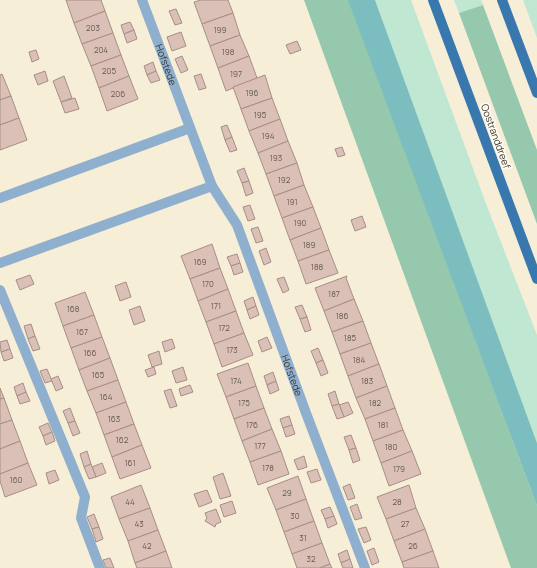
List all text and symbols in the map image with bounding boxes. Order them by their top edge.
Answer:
house number: 203 [86,22,100,33]
house number: 199 [213,24,227,35]
street label: Hofstede [152,42,180,87]
house number: 204 [94,44,108,55]
house number: 198 [222,46,235,57]
house number: 205 [102,65,116,76]
house number: 197 [230,68,242,79]
house number: 196 [245,87,259,98]
house number: 206 [111,88,125,99]
street label: Oostranddreef [478,102,514,171]
house number: 195 [254,109,267,120]
house number: 194 [262,130,275,141]
house number: 193 [270,152,282,163]
house number: 192 [278,174,291,185]
house number: 191 [286,196,298,207]
house number: 190 [294,217,307,228]
house number: 189 [303,239,315,250]
house number: 169 [194,256,207,267]
house number: 188 [311,261,324,272]
house number: 170 [202,278,214,289]
house number: 187 [328,288,340,299]
house number: 171 [211,300,221,311]
house number: 168 [67,303,80,314]
house number: 186 [336,310,348,321]
house number: 172 [218,322,230,333]
house number: 167 [76,326,88,337]
house number: 185 [344,332,357,343]
house number: 173 [226,344,238,355]
house number: 166 [83,347,97,358]
street label: Hofstede [278,353,306,398]
house number: 184 [353,354,366,365]
house number: 165 [92,369,105,380]
house number: 174 [230,375,242,386]
house number: 183 [361,375,373,386]
house number: 164 [100,391,113,402]
house number: 175 [238,397,250,408]
house number: 182 [369,397,382,408]
house number: 163 [108,413,120,424]
house number: 176 [246,419,258,430]
house number: 181 [378,419,388,430]
house number: 162 [116,434,129,445]
house number: 177 [254,440,266,451]
house number: 180 [385,441,397,452]
house number: 161 [124,457,136,468]
house number: 178 [262,462,274,473]
house number: 179 [393,463,405,474]
house number: 160 [10,474,23,485]
house number: 29 [282,487,292,498]
house number: 44 [125,496,135,507]
house number: 28 [392,496,402,507]
house number: 30 [290,510,300,521]
house number: 43 [134,518,144,529]
house number: 27 [401,518,409,529]
house number: 31 [299,532,307,543]
house number: 42 [142,540,152,551]
house number: 26 [408,540,418,551]
house number: 32 [307,553,316,564]

